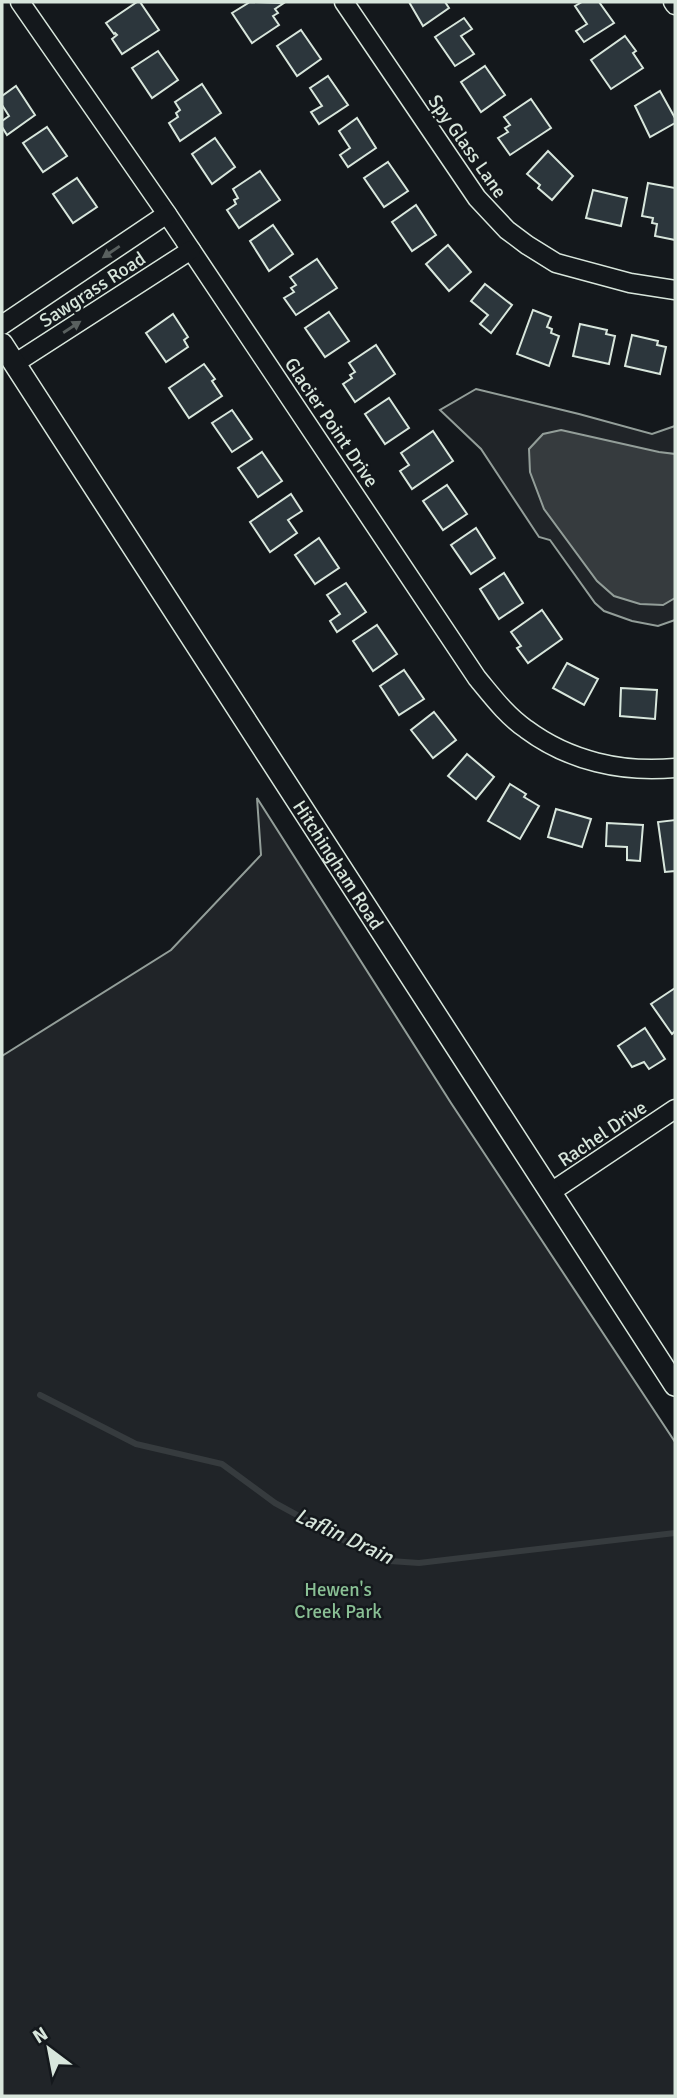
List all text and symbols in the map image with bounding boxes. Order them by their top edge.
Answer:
street label: Spy Glass Lane [423,90,512,203]
one-way arrow [101,245,120,258]
street label: Sawgrass Road [35,247,150,333]
one-way arrow [62,321,81,334]
street label: Glacier Point Drive [279,353,383,492]
street label: Hitchingham Road [287,796,388,934]
street label: Rachel Drive [554,1095,652,1172]
water label: Laflin Drain [291,1502,398,1570]
park label: Hewen's Creek Park [294,1578,382,1624]
north arrow [14,2014,84,2084]
text: N [29,2022,52,2049]

